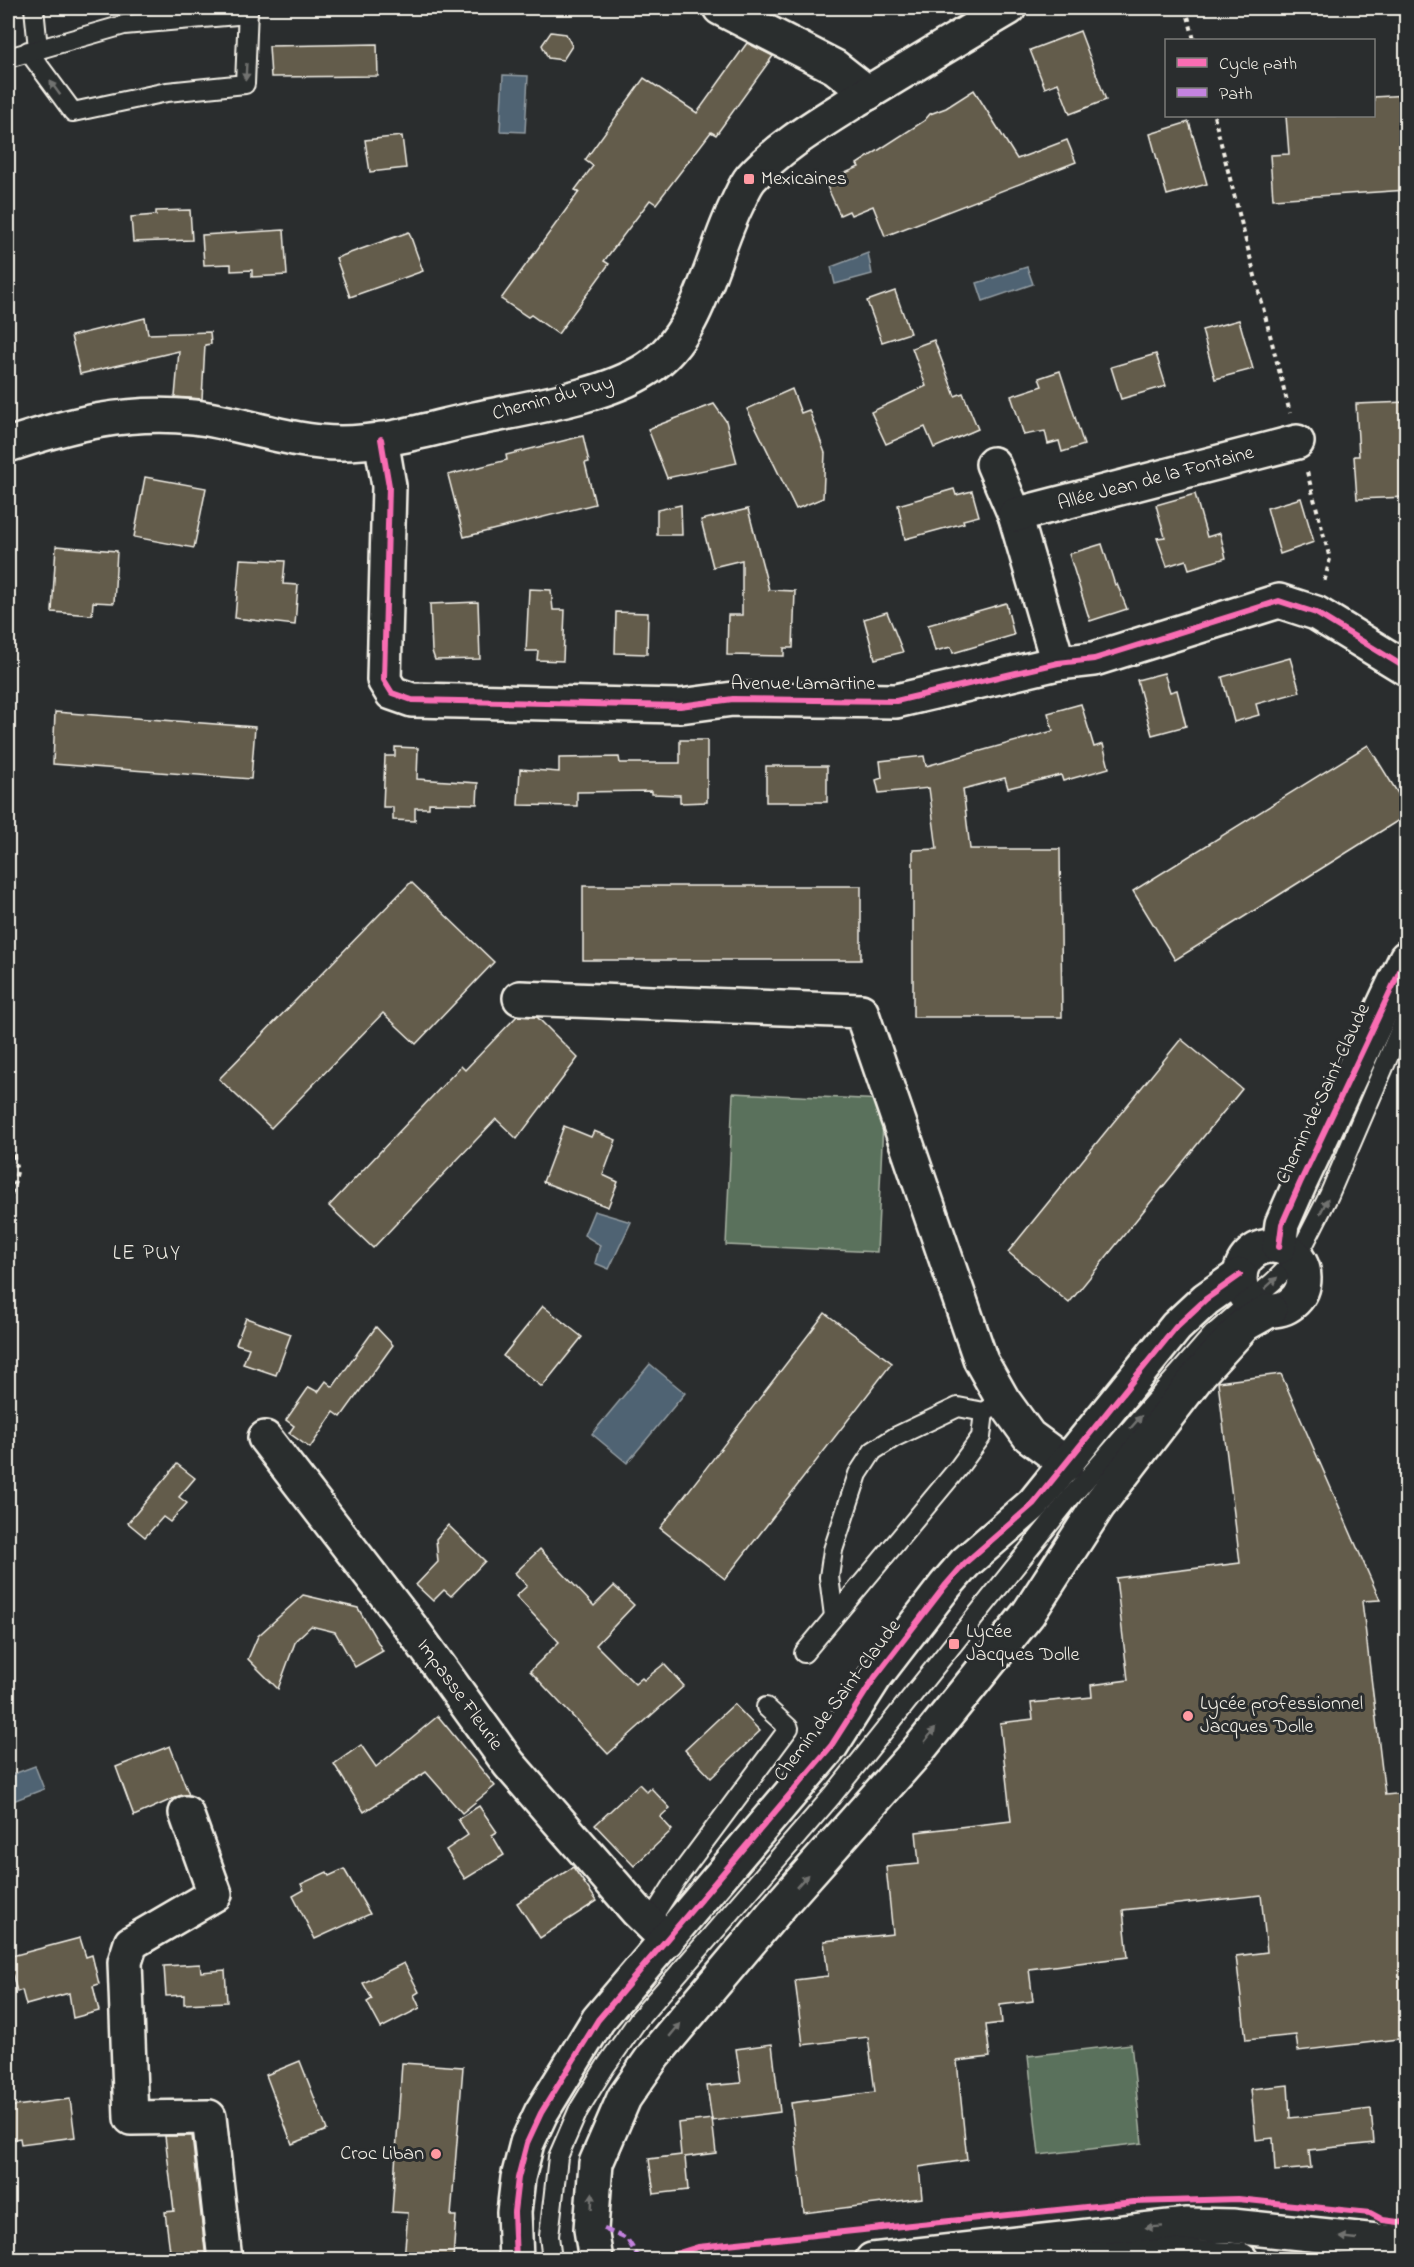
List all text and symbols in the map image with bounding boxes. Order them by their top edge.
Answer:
legend [1165,39,1375,117]
text: Cycle path [1219,52,1297,78]
one-way arrow [241,63,250,82]
one-way arrow [49,81,61,97]
text: Path [1219,82,1253,108]
place label: Mexicaines [761,165,847,194]
marker: Mexicaines [742,172,756,186]
street label: Chemin du Puy [489,369,617,429]
street label: Allée Jean de la Fontaine [1055,439,1257,519]
street label: Avenue Lamartine [731,670,875,699]
street label: Chemin de Saint-Claude [1269,999,1379,1189]
one-way arrow [1318,1197,1328,1215]
district label: LE PUY [113,1239,181,1269]
one-way arrow [1264,1276,1279,1290]
one-way arrow [1129,1415,1142,1430]
street label: Chemin de Saint-Claude [767,1614,909,1788]
place label: Lycée Jacques Dolle [966,1618,1079,1670]
street label: Impasse Fleurie [409,1633,509,1757]
marker: Lycée Jacques Dolle [947,1637,961,1651]
place label: Lycée professionnel Jacques Dolle [1200,1690,1363,1742]
marker: Lycée professionnel Jacques Dolle [1181,1709,1195,1723]
one-way arrow [924,1727,937,1743]
one-way arrow [795,1874,808,1889]
one-way arrow [668,2023,681,2038]
place label: Croc Liban [340,2140,424,2169]
marker: Croc Liban [429,2147,443,2161]
one-way arrow [587,2192,596,2211]
one-way arrow [1144,2223,1163,2232]
one-way arrow [1339,2233,1358,2243]

